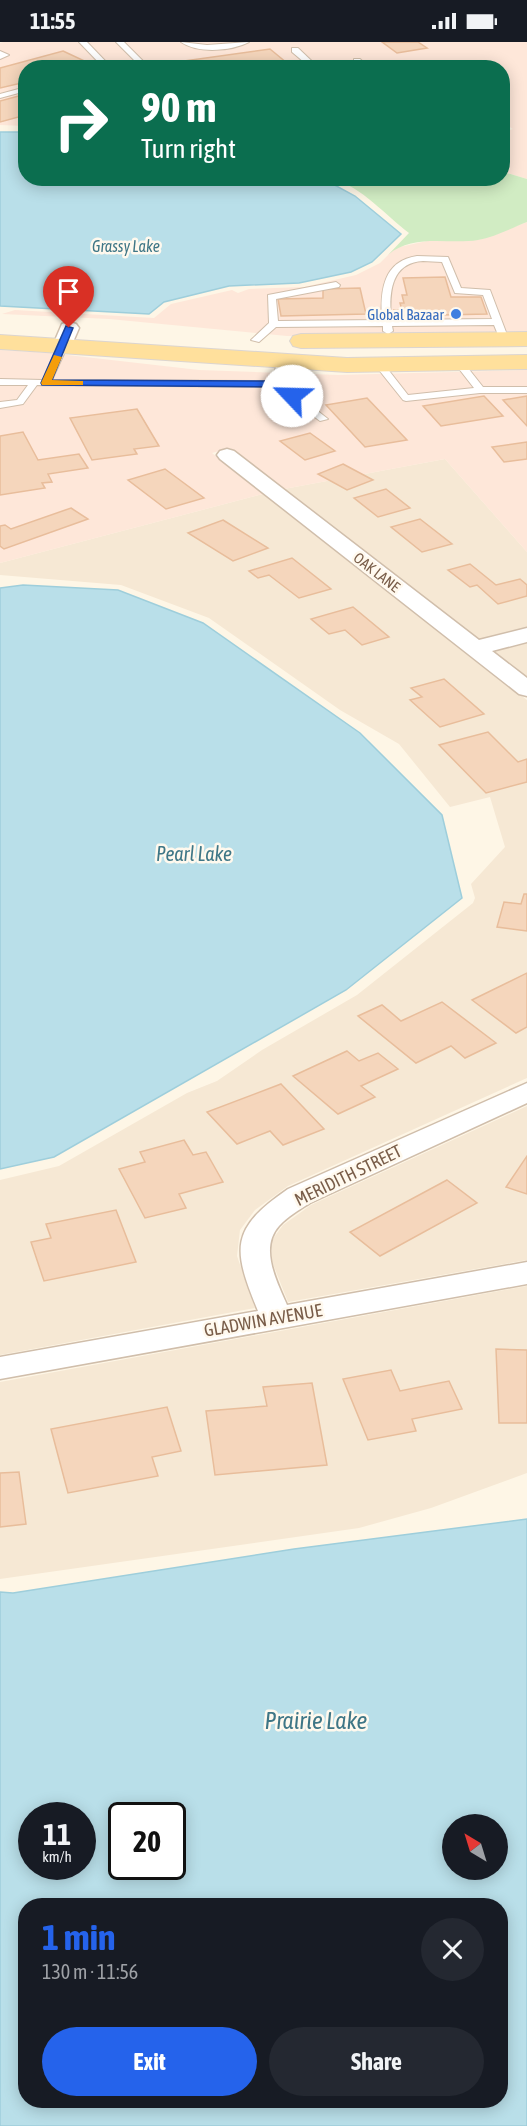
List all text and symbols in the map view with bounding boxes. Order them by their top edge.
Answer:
text: 11:55 [30,8,75,34]
text: 90 m [141,83,216,131]
icon: right [42,84,120,162]
text: Turn right [141,133,236,164]
water label: Grassy Lake [92,237,160,256]
pin [43,266,94,328]
icon: arrive [52,275,85,308]
place label: Global Bazaar [367,306,445,323]
marker: Global Bazaar [449,307,463,321]
position arrow [260,364,324,428]
street label: OAK LANE [351,549,404,596]
water label: Pearl Lake [156,842,232,865]
street label: MERIDITH STREET [291,1140,405,1210]
street label: GLADWIN AVENUE [202,1299,324,1341]
water label: Prairie Lake [264,1707,368,1734]
speed limit sign: 20 [108,1802,186,1880]
north arrow [442,1814,508,1880]
map controls [442,1814,508,1880]
text: 11 [43,1817,71,1851]
text: km/h [42,1848,72,1865]
text: 1 min [42,1916,116,1958]
button: close [421,1918,484,1981]
text: 130 m · 11:56 [42,1960,138,1983]
button: Exit [42,2027,257,2096]
button: Share [269,2027,484,2096]

